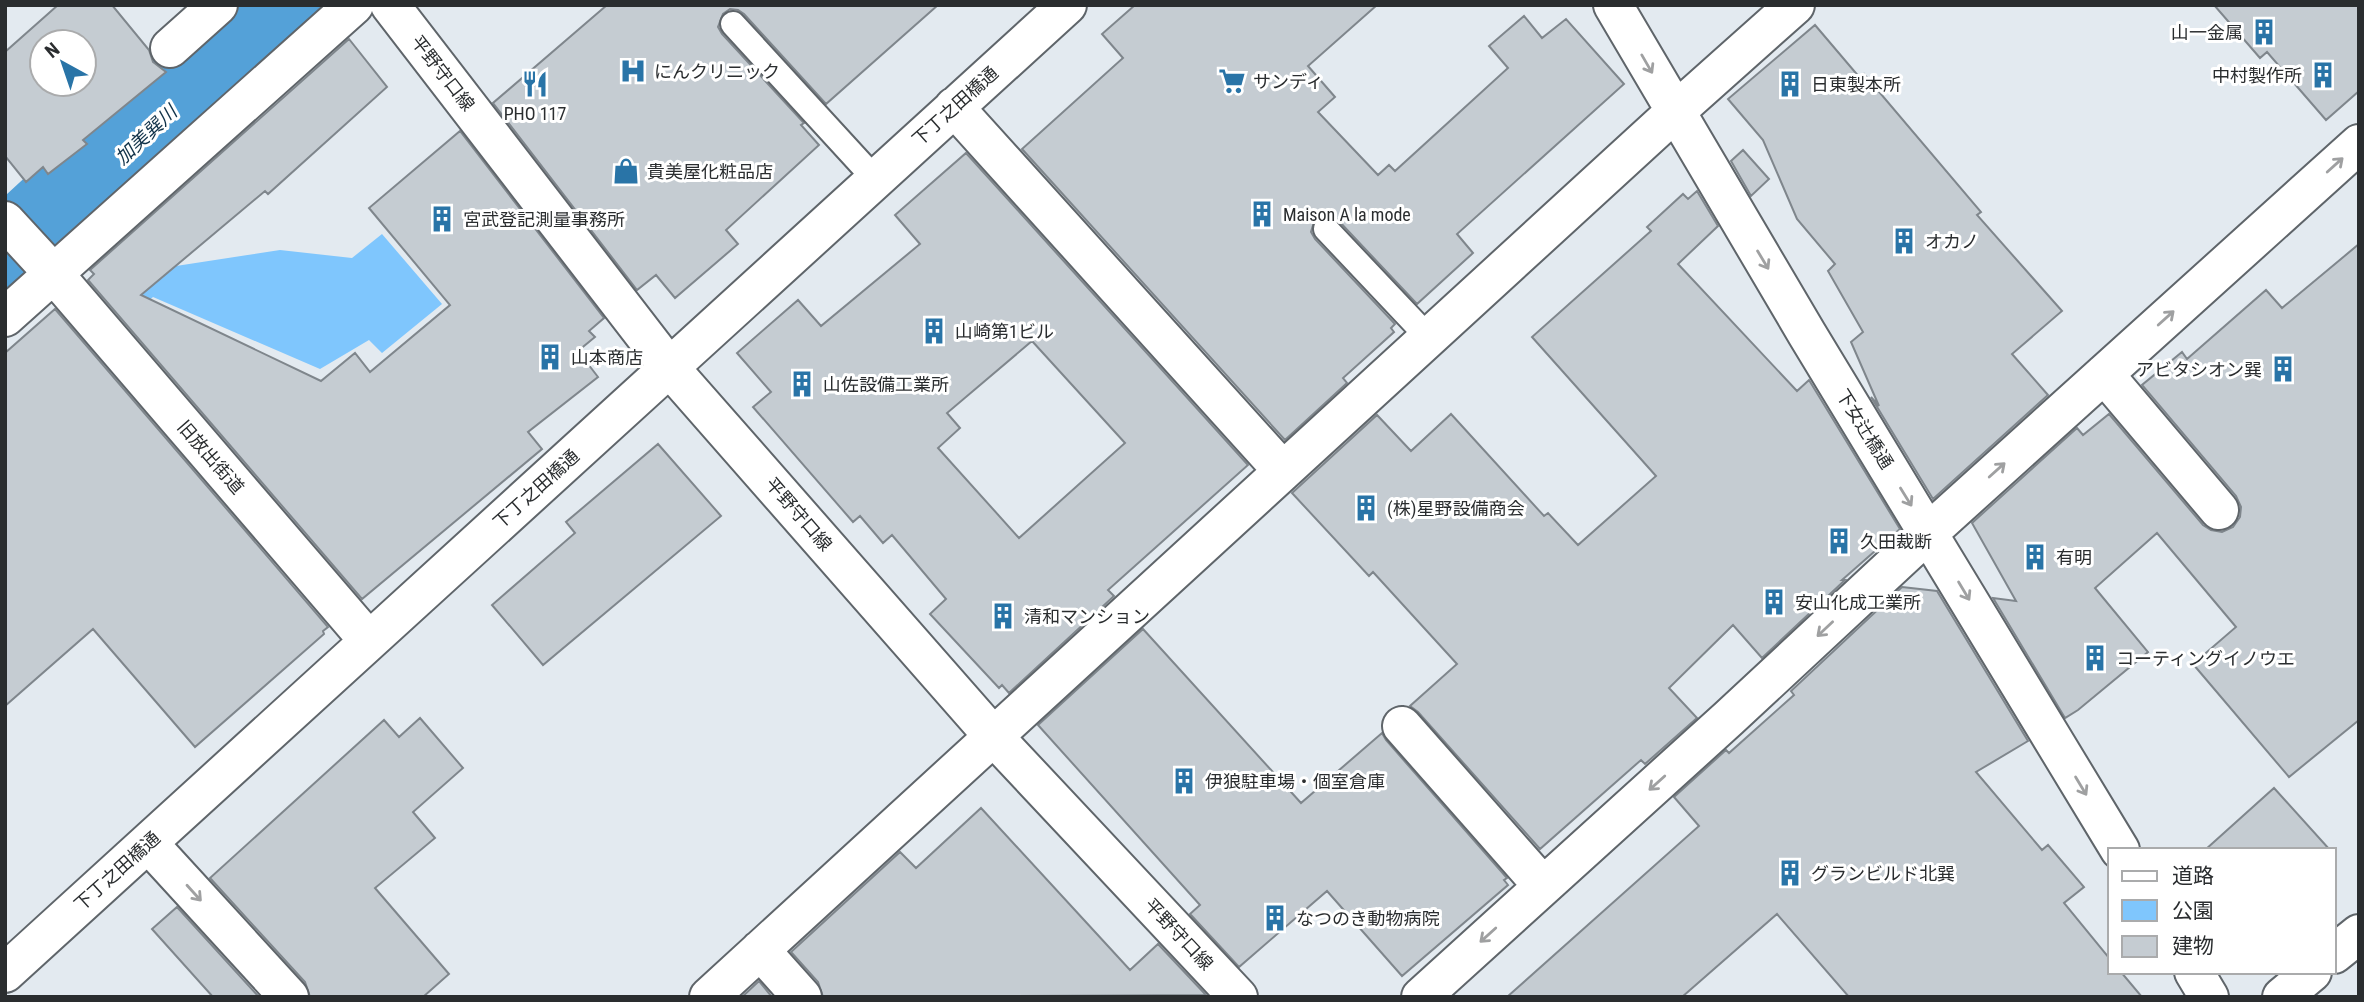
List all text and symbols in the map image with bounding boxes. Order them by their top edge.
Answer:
building icon: 山一金属 [2249,17,2279,47]
place label: 山一金属 [2171,22,2243,43]
north arrow [28,28,98,98]
street label: 平野守口線 [407,31,479,115]
text: N [41,38,64,63]
one-way arrow [1640,54,1654,74]
hospital icon: にんクリニック [618,56,648,86]
building icon: 中村製作所 [2308,60,2338,90]
place label: にんクリニック [654,61,780,82]
street label: 下丁之田橋通 [908,62,1002,150]
place label: 中村製作所 [2212,65,2302,86]
supermarket icon: サンディ [1217,66,1247,96]
restaurant icon: PHO 117 [520,69,550,99]
building icon: 日東製本所 [1775,69,1805,99]
place label: サンディ [1253,71,1324,92]
place label: 日東製本所 [1811,74,1901,95]
water label: 加美巽川 [110,99,183,169]
place label: PHO 117 [504,103,566,124]
shop icon: 貴美屋化粧品店 [611,156,641,186]
one-way arrow [2326,157,2343,174]
place label: 貴美屋化粧品店 [647,161,773,182]
building icon: Maison A la mode [1247,199,1277,229]
building icon: 宮武登記測量事務所 [427,204,457,234]
place label: Maison A la mode [1283,204,1411,225]
place label: 宮武登記測量事務所 [463,209,625,230]
building icon: オカノ [1889,226,1919,256]
place label: オカノ [1925,231,1979,252]
one-way arrow [1756,250,1770,270]
one-way arrow [2157,310,2175,326]
building icon: 山崎第1ビル [919,316,949,346]
place label: 山崎第1ビル [955,321,1054,342]
building icon: 山本商店 [535,342,565,372]
place label: 山本商店 [571,347,643,368]
building icon: アビタシオン巽 [2268,354,2298,384]
place label: アビタシオン巽 [2136,359,2262,380]
building icon: 山佐設備工業所 [787,369,817,399]
place label: 山佐設備工業所 [823,374,949,395]
street label: 下女辻橋通 [1832,385,1898,473]
street label: 旧放出街道 [174,416,248,498]
street label: 下丁之田橋通 [489,445,583,533]
one-way arrow [1988,462,2005,479]
street label: 平野守口線 [762,473,836,555]
one-way arrow [1900,486,1914,506]
building icon: (株)星野設備商会 [1351,493,1381,523]
place label: (株)星野設備商会 [1387,498,1524,520]
building icon: 久田裁断 [1824,526,1854,556]
place label: 久田裁断 [1860,531,1932,552]
building icon: 有明 [2020,542,2050,572]
place label: 有明 [2056,547,2092,568]
one-way arrow [1957,580,1971,600]
building icon: 安山化成工業所 [1759,587,1789,617]
place label: 安山化成工業所 [1795,592,1921,613]
building icon: 清和マンション [988,601,1018,631]
place label: 清和マンション [1024,606,1150,627]
one-way arrow [1816,621,1834,637]
building icon: コーティングイノウエ [2080,643,2110,673]
place label: コーティングイノウエ [2116,648,2295,669]
building icon: 伊狼駐車場・個室倉庫 [1169,766,1199,796]
place label: 伊狼駐車場・個室倉庫 [1205,771,1385,792]
one-way arrow [1648,775,1666,791]
one-way arrow [2075,775,2089,795]
street label: 下丁之田橋通 [70,827,164,915]
legend [2108,848,2336,974]
building icon: グランビルド北巽 [1775,858,1805,888]
place label: グランビルド北巽 [1811,863,1955,884]
text: 道路 [2172,864,2214,888]
one-way arrow [186,884,202,902]
street label: 平野守口線 [1141,894,1217,974]
text: 公園 [2172,899,2214,923]
building icon: なつのき動物病院 [1260,903,1290,933]
place label: なつのき動物病院 [1296,908,1439,929]
one-way arrow [1480,927,1497,944]
text: 建物 [2172,934,2214,958]

